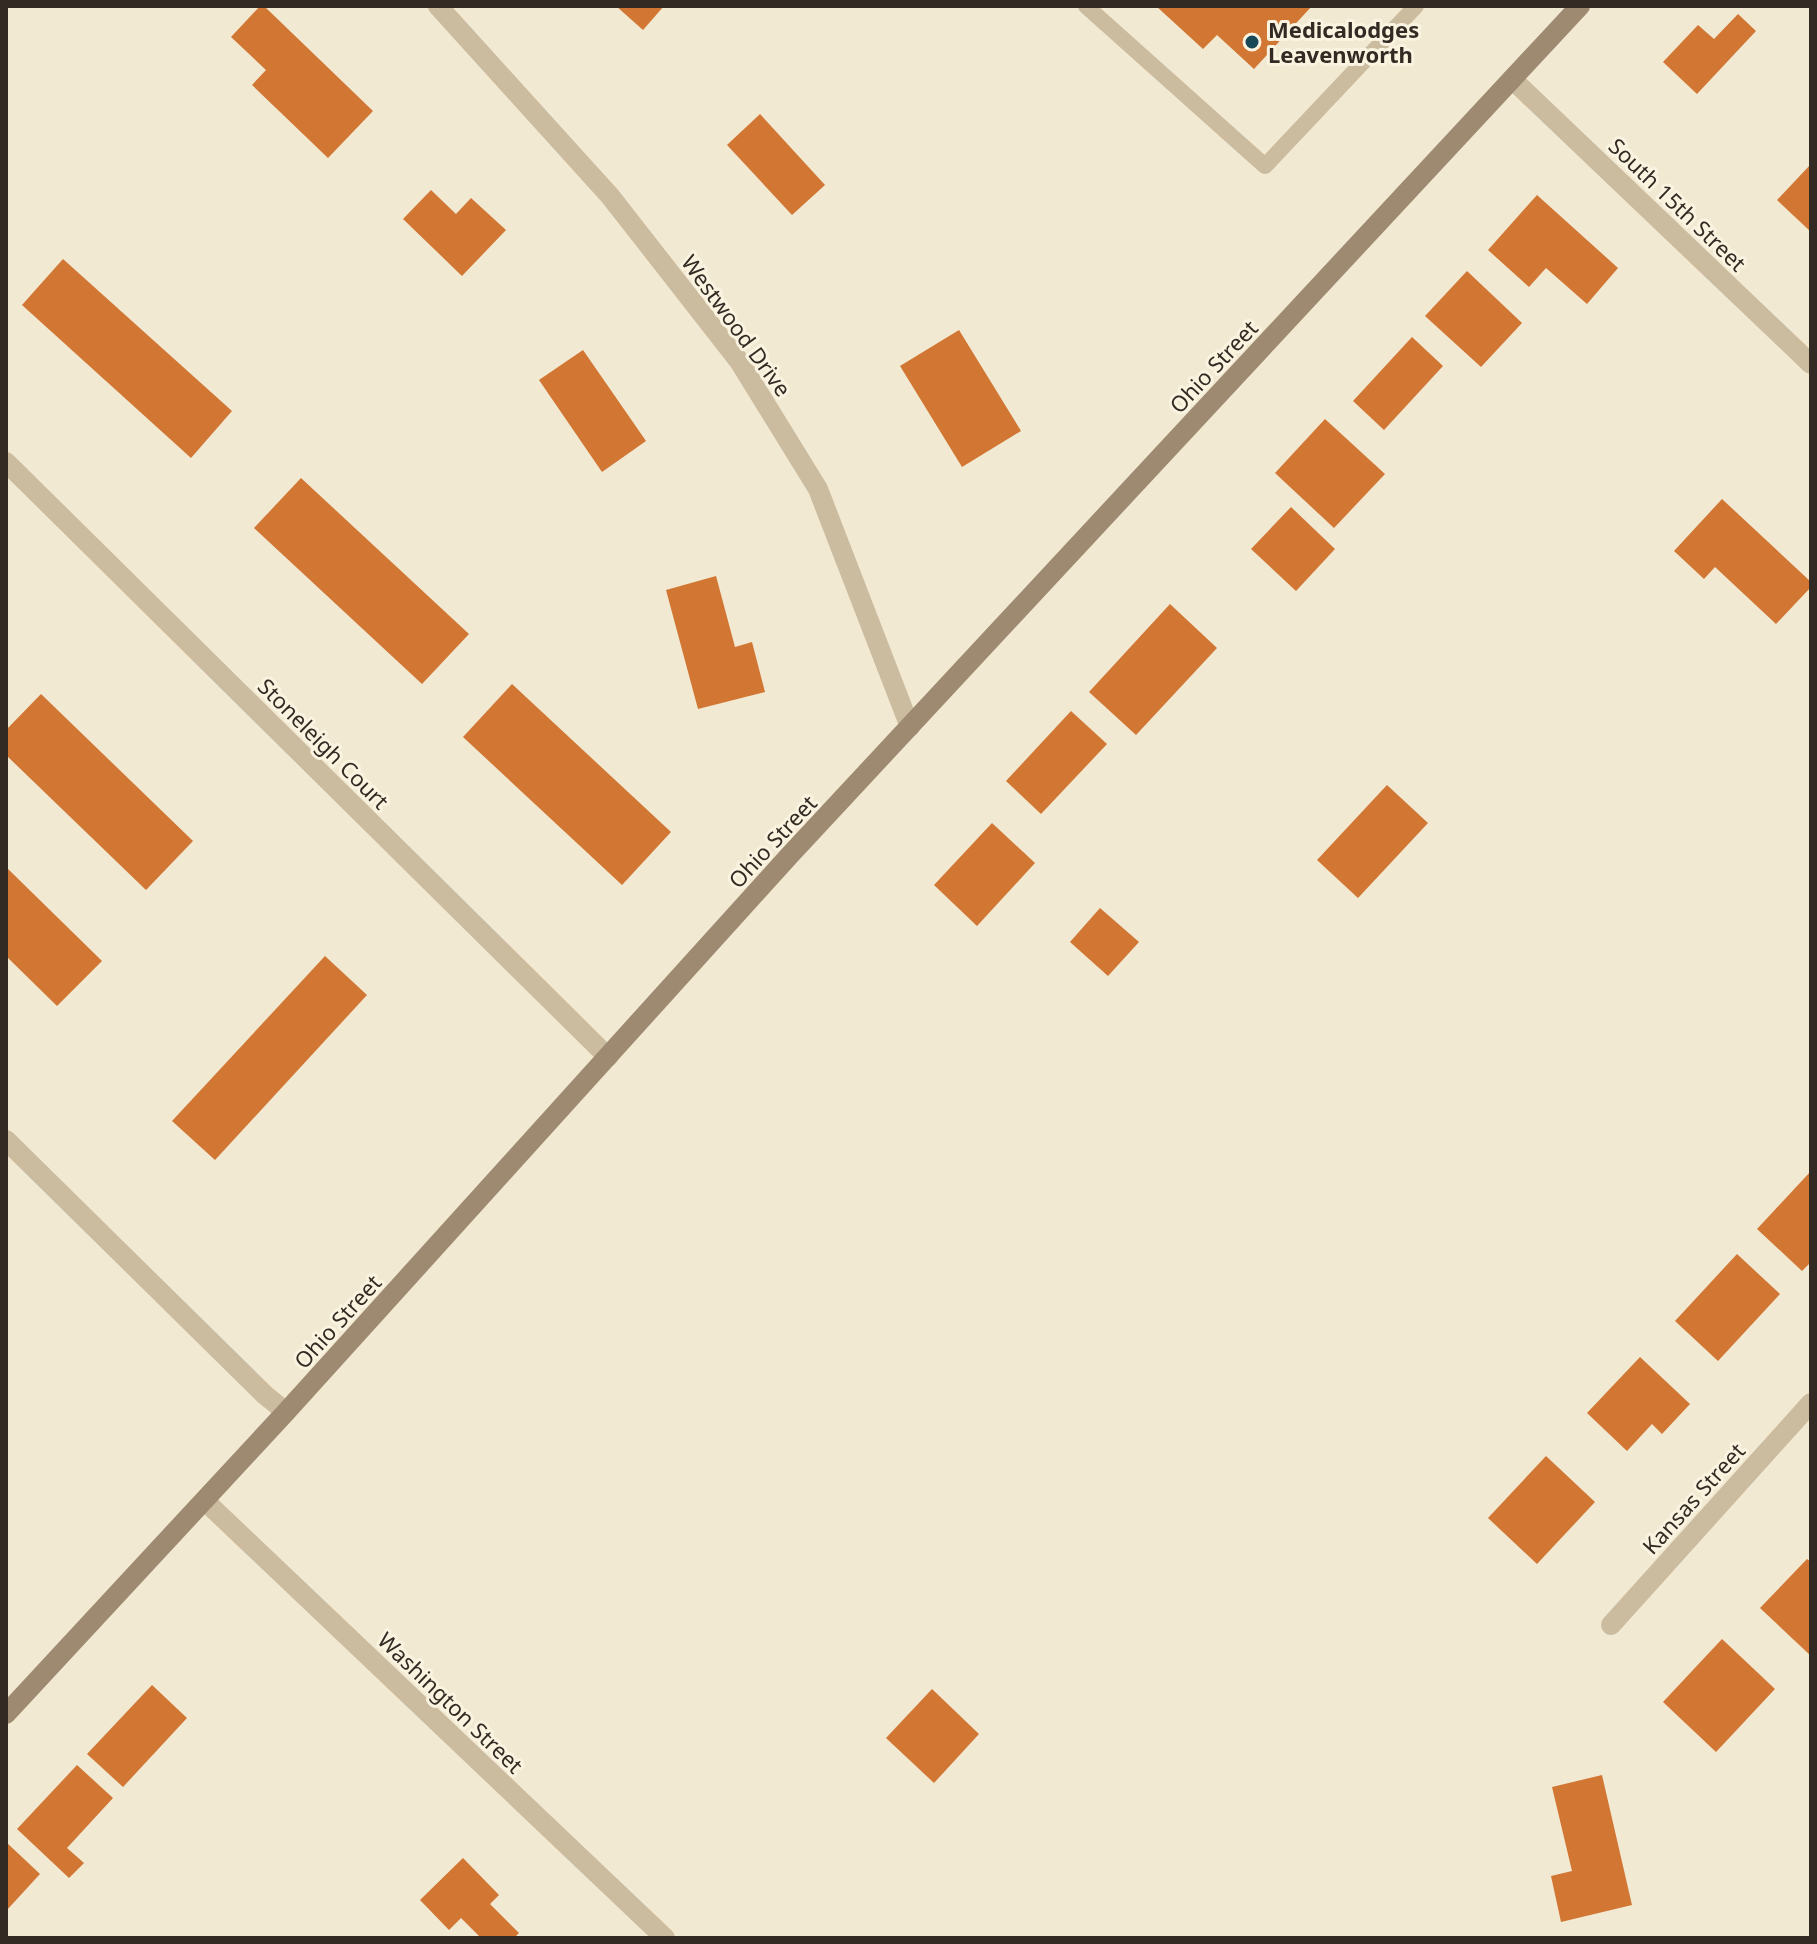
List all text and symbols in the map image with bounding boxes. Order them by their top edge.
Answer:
place label: Medicalodges Leavenworth [1268,14,1419,69]
marker: Medicalodges Leavenworth [1243,33,1261,51]
street label: South 15th Street [1603,131,1753,277]
street label: Westwood Drive [675,248,799,402]
street label: Ohio Street [1162,313,1264,419]
street label: Stoneleigh Court [252,671,396,815]
street label: Ohio Street [721,788,823,894]
street label: Ohio Street [287,1267,387,1374]
street label: Kansas Street [1635,1436,1751,1560]
street label: Washington Street [372,1625,530,1779]

